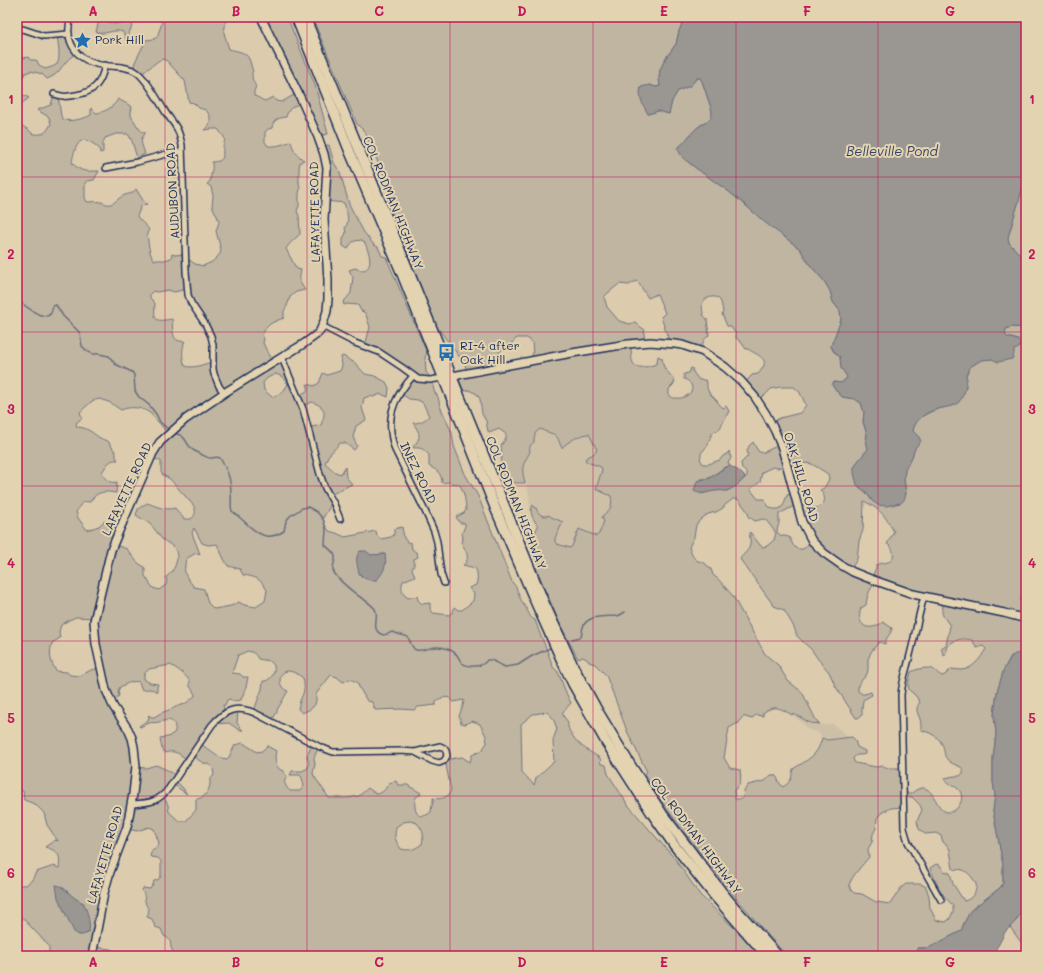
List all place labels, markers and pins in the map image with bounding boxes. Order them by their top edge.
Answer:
place icon: Pork Hill [72,30,92,50]
place label: Pork Hill [95,31,144,47]
place label: RI-4 after Oak Hill [460,337,520,367]
bus stop icon: RI-4 after Oak Hill [437,343,457,363]

